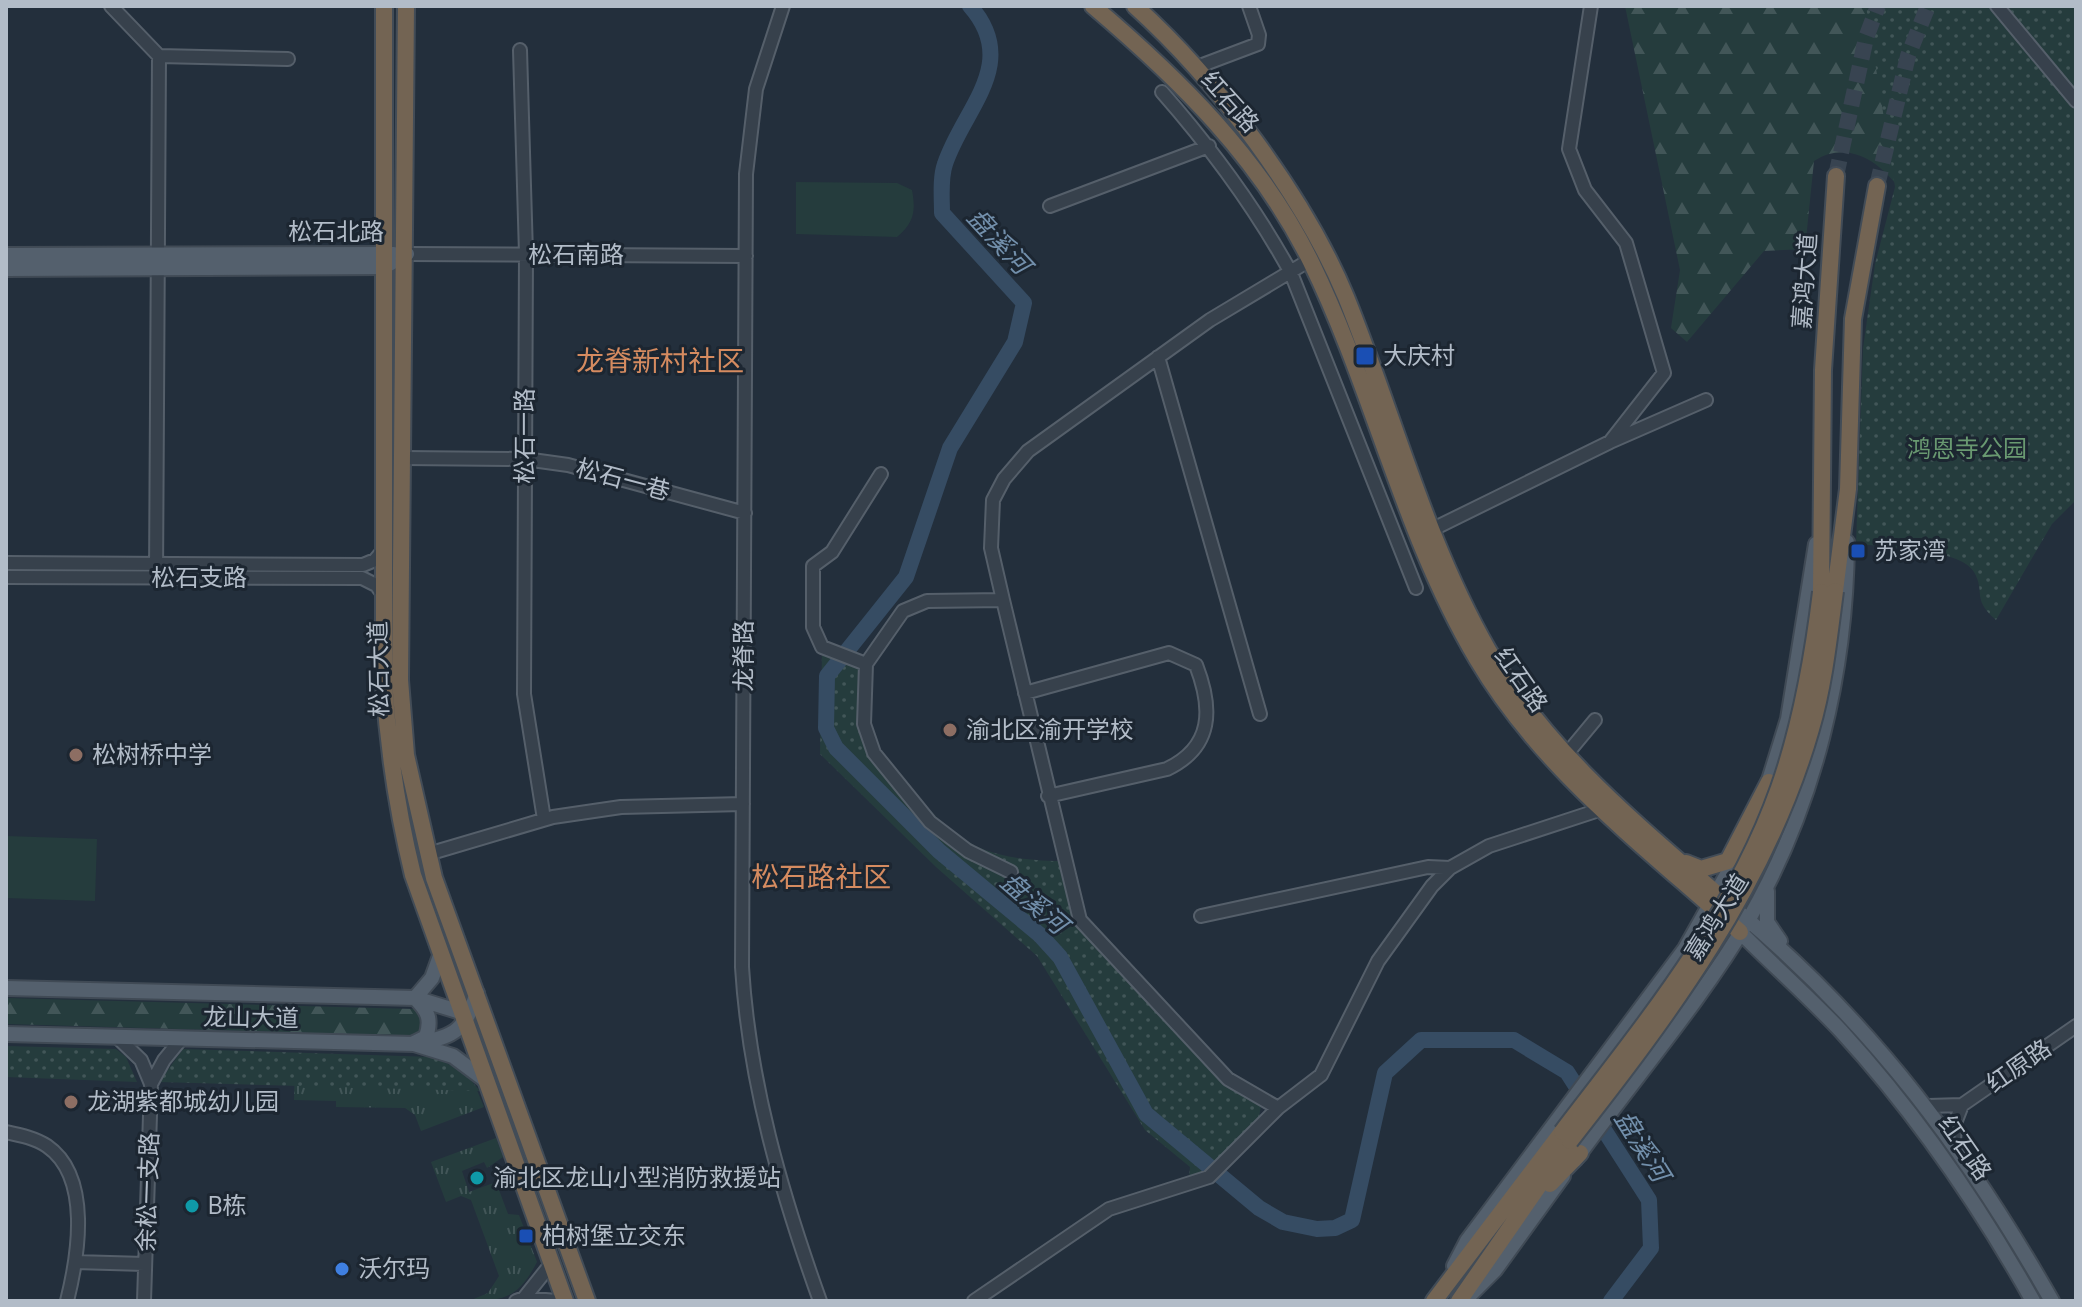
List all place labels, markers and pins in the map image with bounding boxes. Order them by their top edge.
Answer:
place label: 大庆村 [1383,340,1455,371]
marker: 大庆村 [1354,345,1376,367]
place label: 苏家湾 [1874,535,1946,566]
marker: 苏家湾 [1849,542,1867,560]
place label: 渝北区渝开学校 [966,714,1134,745]
marker: 渝北区渝开学校 [941,721,959,739]
place label: 松树桥中学 [92,739,212,770]
marker: 松树桥中学 [67,746,85,764]
place label: 龙湖紫都城幼儿园 [87,1086,279,1117]
marker: 龙湖紫都城幼儿园 [62,1093,80,1111]
place label: 渝北区龙山小型消防救援站 [493,1162,781,1193]
marker: 渝北区龙山小型消防救援站 [468,1169,486,1187]
place label: B栋 [208,1190,246,1221]
marker: B栋 [183,1197,201,1215]
place label: 柏树堡立交东 [542,1220,686,1251]
marker: 柏树堡立交东 [517,1227,535,1245]
place label: 沃尔玛 [358,1253,430,1284]
marker: 沃尔玛 [333,1260,351,1278]

